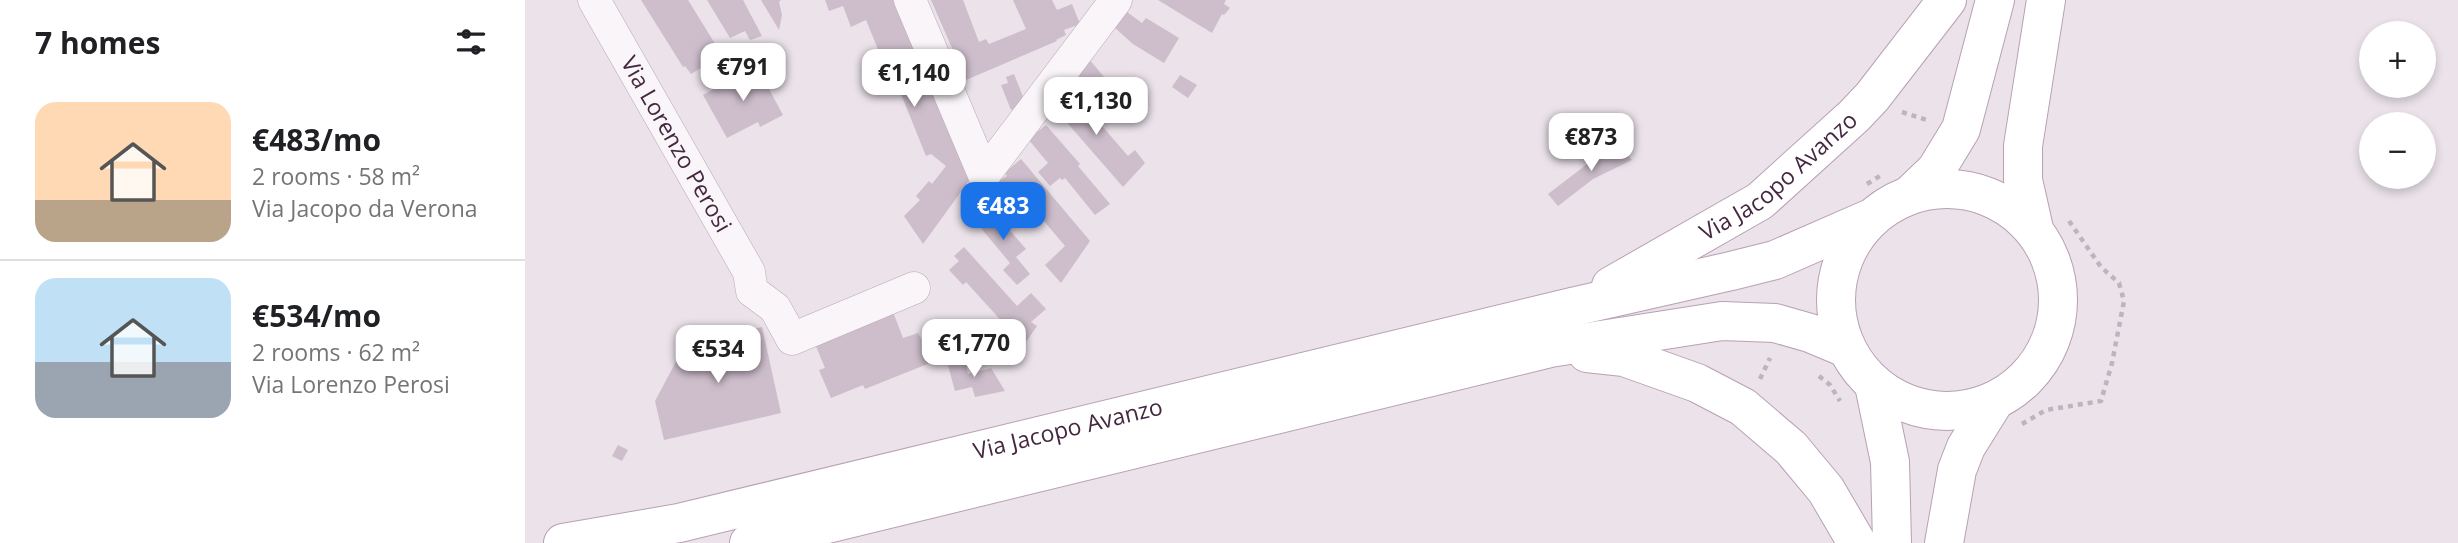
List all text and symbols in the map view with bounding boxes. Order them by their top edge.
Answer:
map controls [2359,21,2436,189]
button: + [2359,21,2436,98]
text: 7 homes [35,22,160,63]
icon: filters [452,23,490,61]
pin: €791 [702,43,784,103]
street label: Via Lorenzo Perosi [614,50,740,238]
text: €791 [717,50,769,82]
pin: €1,140 [857,50,971,109]
text: €1,140 [878,56,950,88]
pin: €1,130 [1039,78,1153,137]
text: €1,130 [1060,84,1132,116]
street label: Via Jacopo Avanzo [1693,104,1864,247]
button: − [2359,112,2436,189]
pin: €873 [1550,114,1632,173]
text: €483/mo [252,119,381,160]
text: €873 [1565,120,1617,152]
icon: home [91,130,175,214]
text: 2 rooms · 58 m² [252,160,420,192]
pin: €483 [962,182,1044,242]
text: €483 [977,189,1029,221]
text: Via Jacopo da Verona [252,192,478,224]
text: €534/mo [252,295,381,336]
icon: home [91,306,175,390]
pin: €1,770 [917,320,1031,379]
pin: €534 [677,326,759,385]
text: €1,770 [938,326,1010,358]
text: €534 [692,332,744,364]
text: 2 rooms · 62 m² [252,336,420,368]
text: Via Lorenzo Perosi [252,368,450,400]
street label: Via Jacopo Avanzo [970,390,1166,466]

